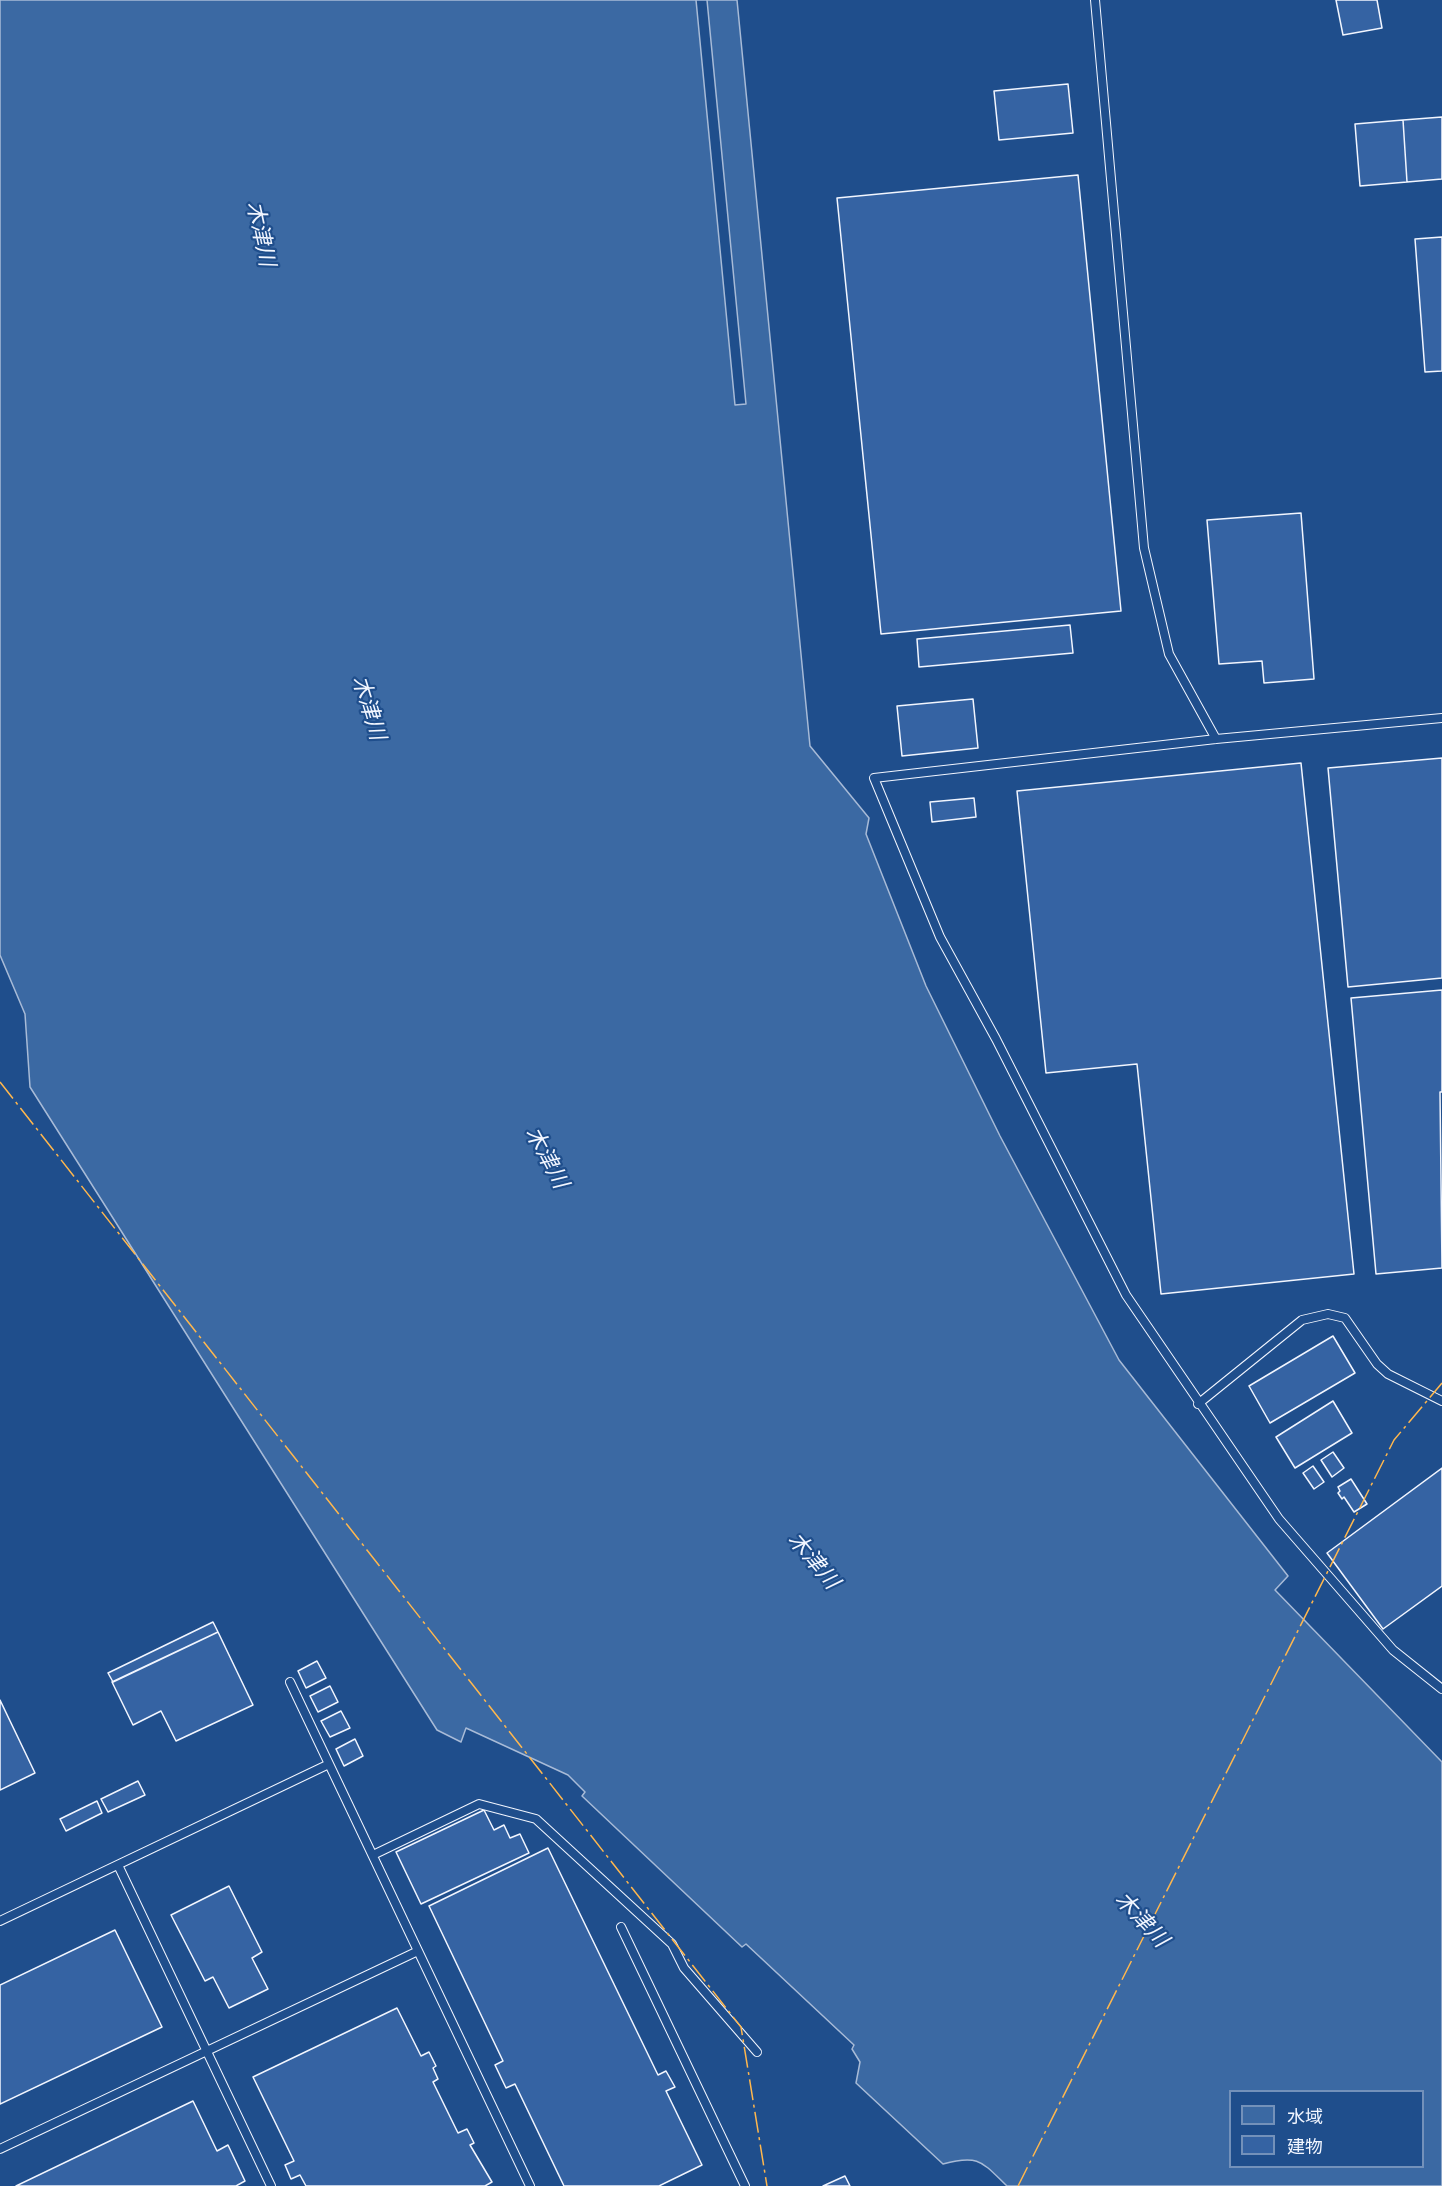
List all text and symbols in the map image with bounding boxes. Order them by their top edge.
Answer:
water label: 木津川 [240,199,280,269]
water label: 木津川 [346,673,390,743]
water label: 木津川 [519,1123,573,1193]
water label: 木津川 [782,1527,844,1595]
water label: 木津川 [1109,1887,1173,1953]
legend [1229,2090,1424,2168]
text: 水域 [1287,2104,1323,2128]
text: 建物 [1287,2134,1323,2158]

